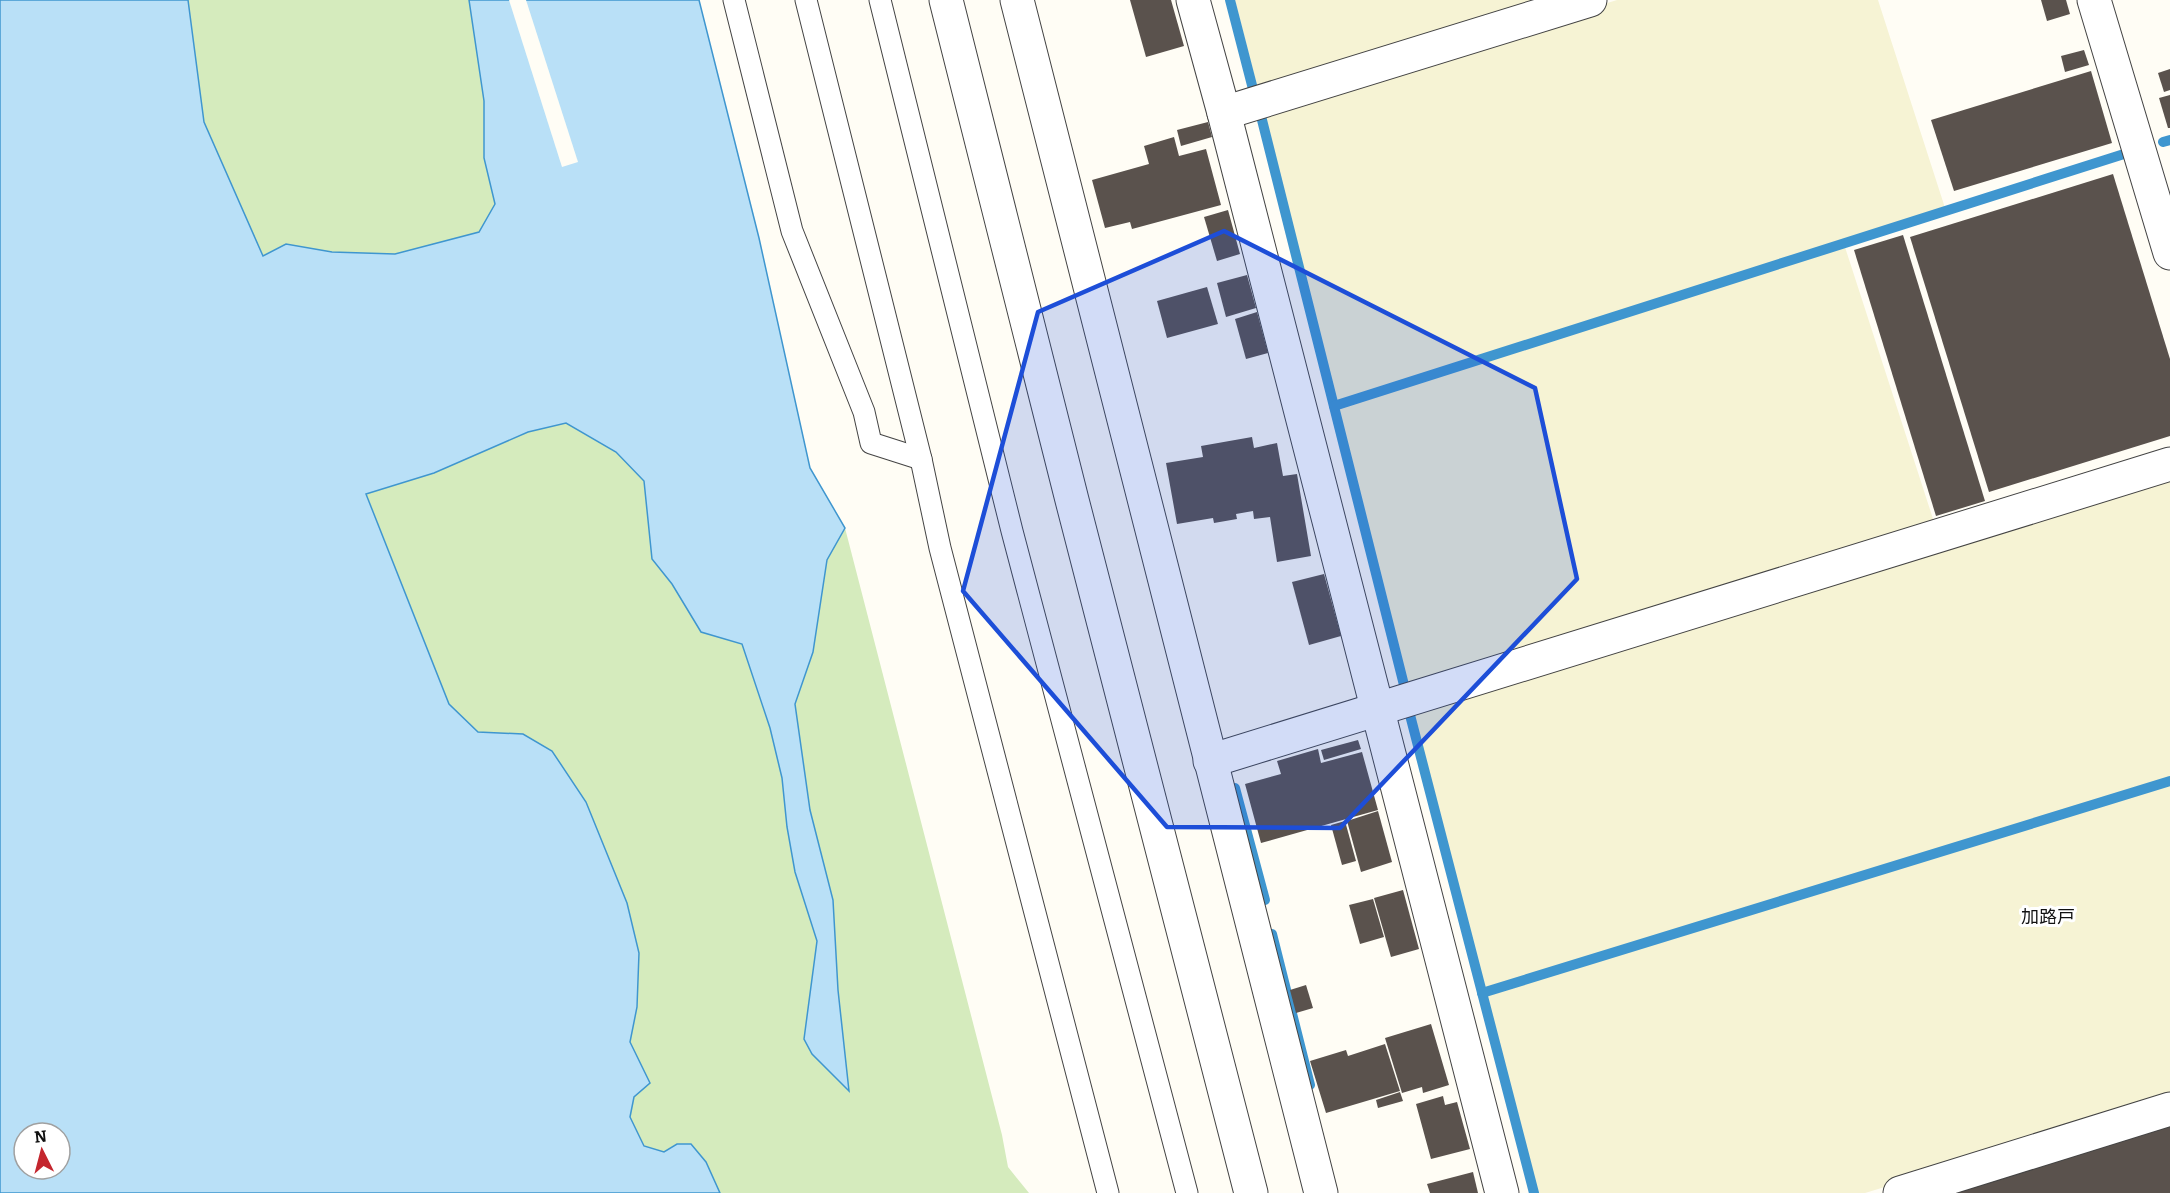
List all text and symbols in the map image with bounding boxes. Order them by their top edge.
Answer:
district label: 加路戸 [2021,906,2075,928]
north arrow [12,1121,72,1181]
text: N [33,1126,48,1147]

